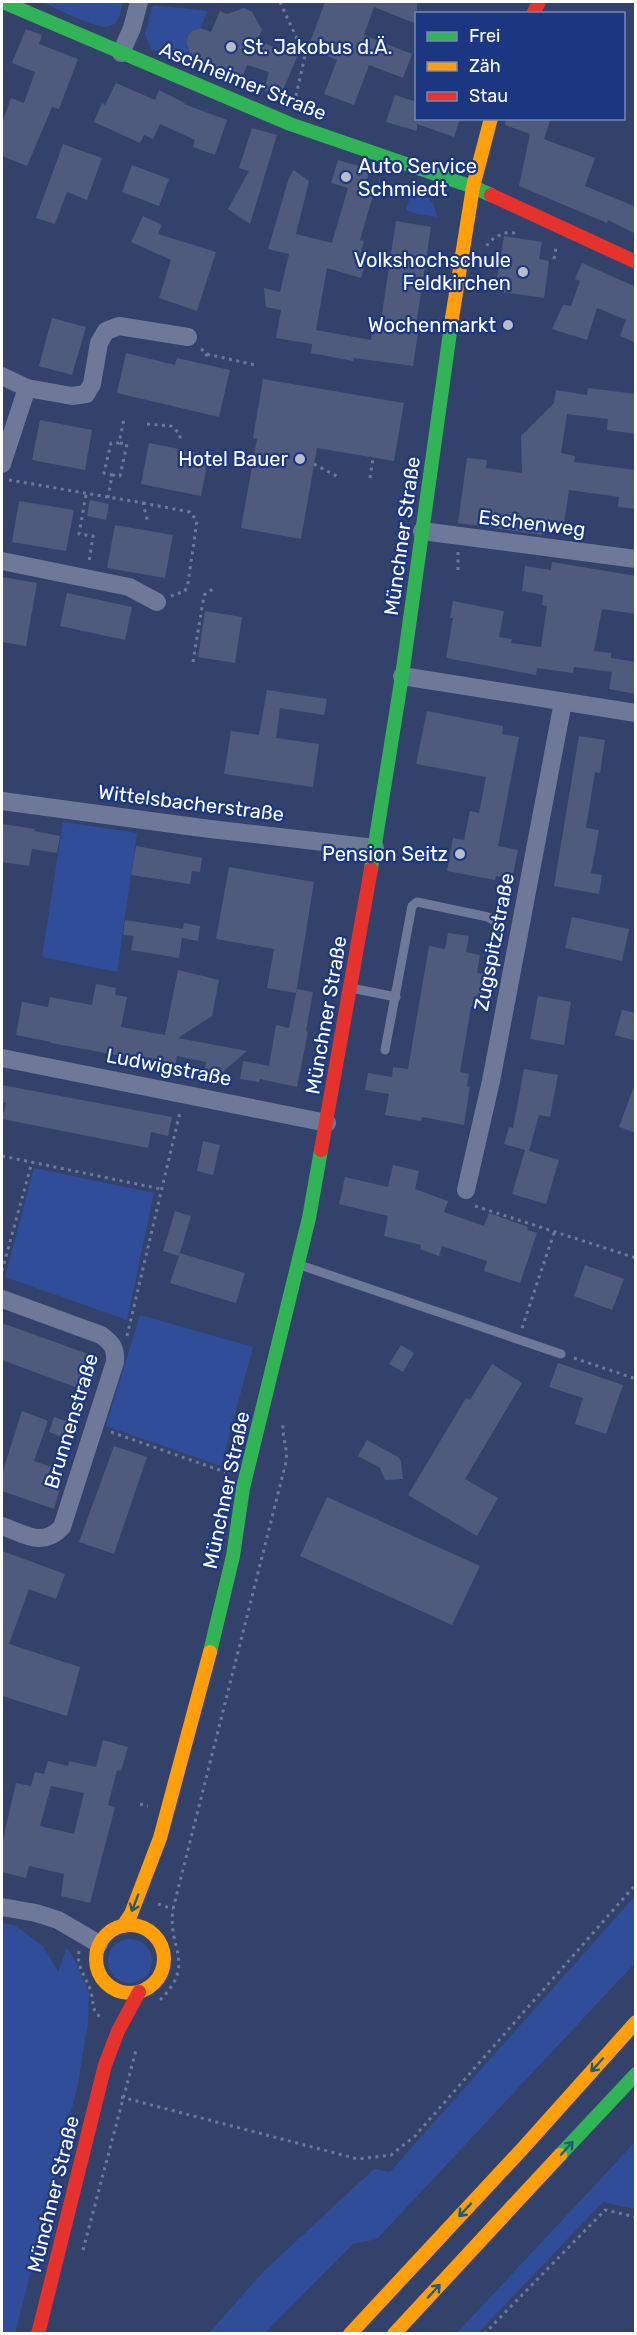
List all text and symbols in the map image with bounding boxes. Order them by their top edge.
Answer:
legend [415,12,625,120]
text: Frei [469,25,500,47]
place label: St. Jakobus d.Ä. [243,35,393,59]
street label: Aschheimer Straße [156,37,330,125]
marker: St. Jakobus d.Ä. [224,40,238,54]
text: Zäh [469,55,501,77]
text: Stau [469,85,508,107]
place label: Auto Service Schmiedt [358,154,477,201]
marker: Auto Service Schmiedt [339,170,353,184]
place label: Volkshochschule Feldkirchen [354,248,511,295]
marker: Volkshochschule Feldkirchen [516,265,530,279]
place label: Wochenmarkt [368,313,496,337]
marker: Wochenmarkt [501,318,515,332]
place label: Hotel Bauer [178,447,288,471]
marker: Hotel Bauer [293,452,307,466]
street label: Münchner Straße [379,455,425,617]
street label: Eschenweg [477,505,587,541]
street label: Wittelsbacherstraße [97,780,285,826]
place label: Pension Seitz [322,842,448,866]
marker: Pension Seitz [453,847,467,861]
street label: Zugspitzstraße [469,871,519,1013]
street label: Münchner Straße [300,934,352,1096]
street label: Ludwigstraße [104,1043,234,1091]
street label: Brunnenstraße [39,1351,103,1491]
street label: Münchner Straße [198,1409,254,1571]
one-way arrow [129,1893,140,1912]
one-way arrow [590,2058,604,2073]
street label: Münchner Straße [22,2113,84,2275]
one-way arrow [560,2141,574,2156]
one-way arrow [458,2202,473,2217]
one-way arrow [427,2284,441,2299]

